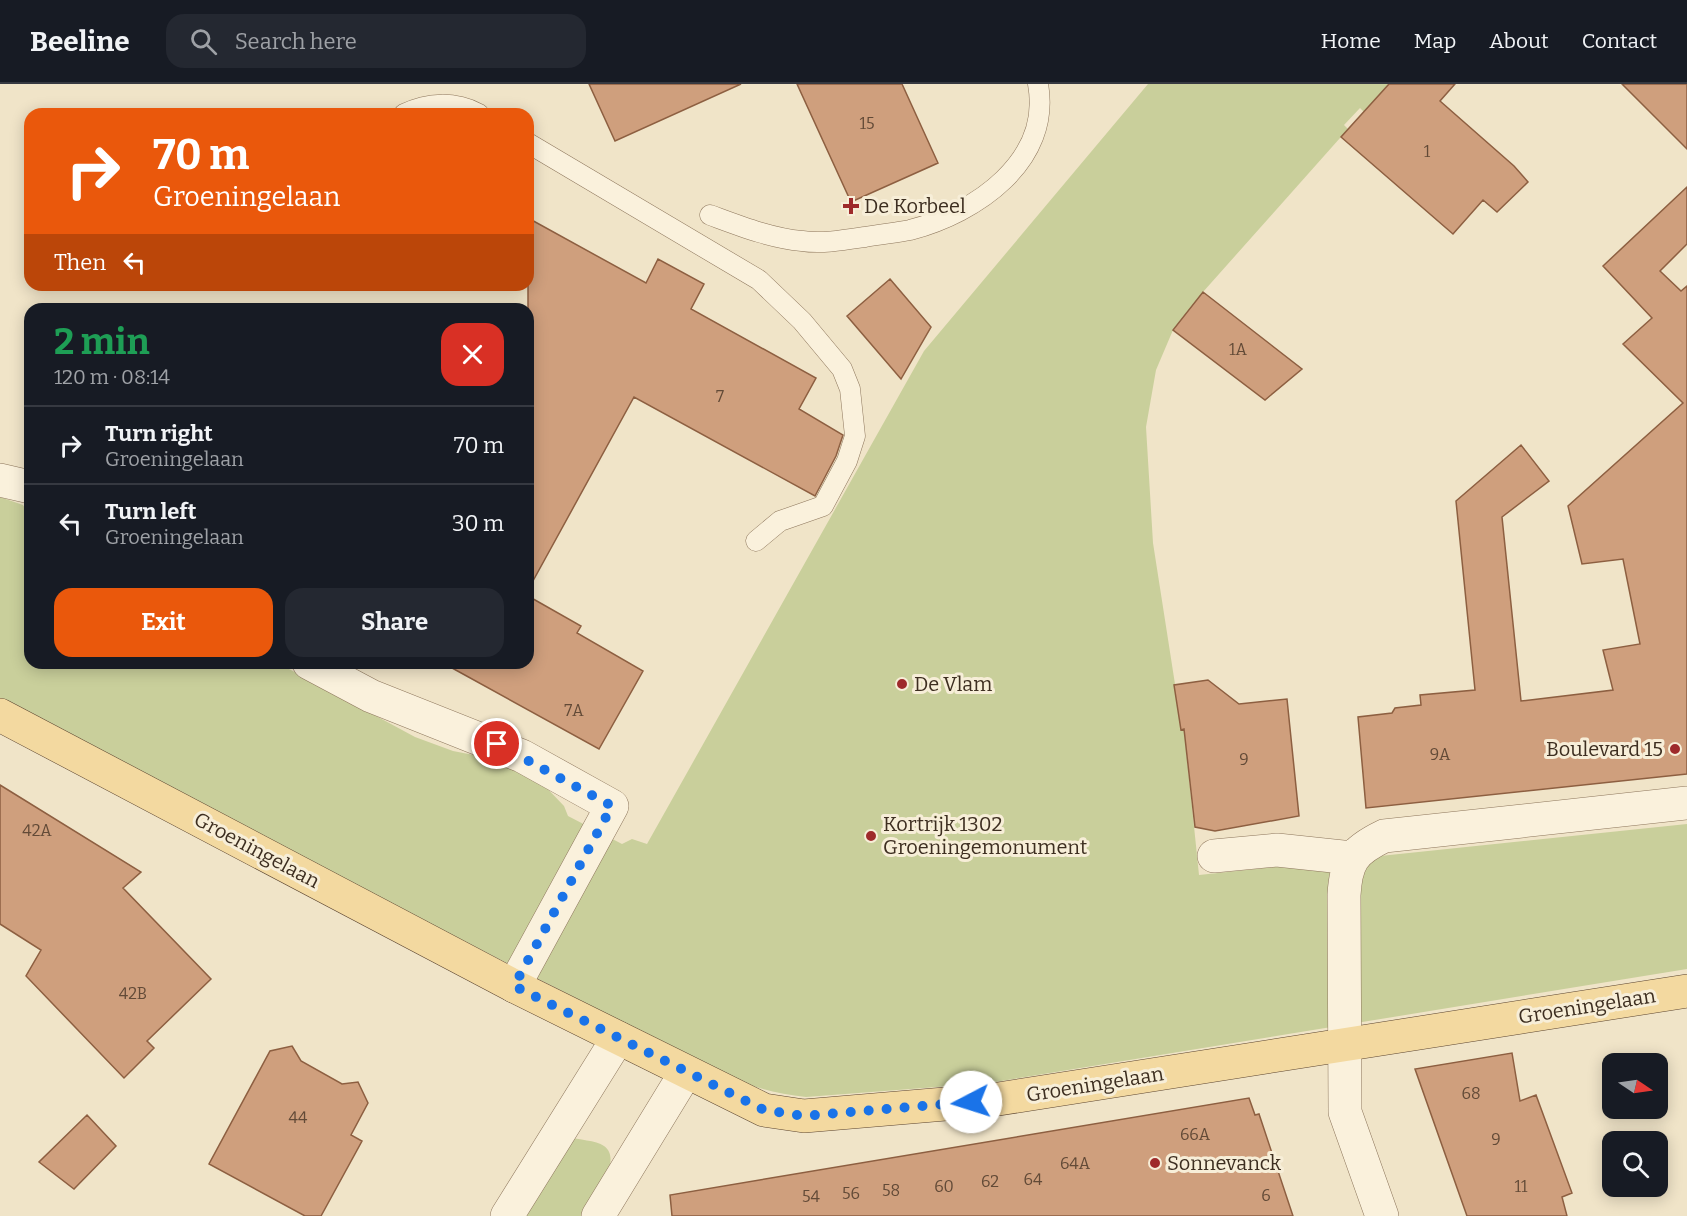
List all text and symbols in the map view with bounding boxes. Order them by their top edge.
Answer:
search box [166,14,586,68]
text: Beeline [30,25,130,58]
icon: search [187,25,220,58]
text: Search here [235,28,357,55]
text: Home [1321,28,1381,54]
text: Map [1414,28,1456,54]
text: About [1489,28,1549,54]
text: Contact [1582,28,1657,54]
house number: 15 [859,114,875,133]
text: 70 m [153,130,249,180]
icon: right [54,132,132,210]
house number: 1 [1424,142,1431,161]
text: Groeningelaan [153,181,340,213]
place label: De Korbeel [864,194,966,218]
marker: De Korbeel [842,197,860,215]
icon: left [118,246,151,279]
text: Then [54,249,106,276]
text: 2 min [54,320,150,364]
button: close [441,323,504,386]
house number: 1A [1229,340,1248,359]
text: 120 m · 08:14 [54,365,170,389]
house number: 7 [716,387,724,406]
text: Turn right [105,420,213,447]
icon: right [54,429,87,462]
text: 70 m [454,432,504,459]
text: Groeningelaan [105,447,244,471]
text: Turn left [105,498,197,525]
icon: left [54,507,87,540]
text: 30 m [452,510,504,537]
text: Groeningelaan [105,525,244,549]
button: Exit [54,588,273,657]
button: Share [285,588,504,657]
place label: De Vlam [914,672,992,696]
marker: De Vlam [895,677,909,691]
house number: 7A [564,701,584,720]
pin [471,718,522,769]
icon: arrive [480,727,513,760]
place label: Boulevard 15 [1546,737,1663,761]
marker: Boulevard 15 [1668,742,1682,756]
house number: 9A [1430,745,1451,764]
house number: 9 [1239,750,1249,769]
street label: Groeningelaan [190,807,324,893]
place label: Kortrijk 1302 Groeningemonument [883,812,1087,859]
house number: 42A [22,821,52,840]
marker: Kortrijk 1302 Groeningemonument [864,829,878,843]
street label: Groeningelaan [1517,983,1658,1029]
house number: 42B [119,984,147,1003]
north arrow [1602,1053,1668,1119]
map controls [1602,1053,1668,1197]
street label: Groeningelaan [1025,1061,1166,1107]
position arrow [939,1070,1003,1134]
house number: 68 [1461,1084,1481,1103]
house number: 44 [289,1108,308,1127]
house number: 66A [1180,1125,1211,1144]
house number: 9 [1491,1130,1501,1149]
button: search [1602,1131,1668,1197]
place label: Sonnevanck [1167,1151,1282,1175]
house number: 64A [1060,1154,1091,1173]
marker: Sonnevanck [1148,1156,1162,1170]
house number: 64 [1024,1170,1043,1189]
house number: 62 [981,1172,999,1191]
house number: 60 [934,1177,954,1196]
house number: 11 [1515,1177,1528,1196]
house number: 58 [882,1181,900,1200]
house number: 56 [842,1184,860,1203]
house number: 6 [1261,1186,1271,1205]
house number: 54 [802,1187,821,1206]

